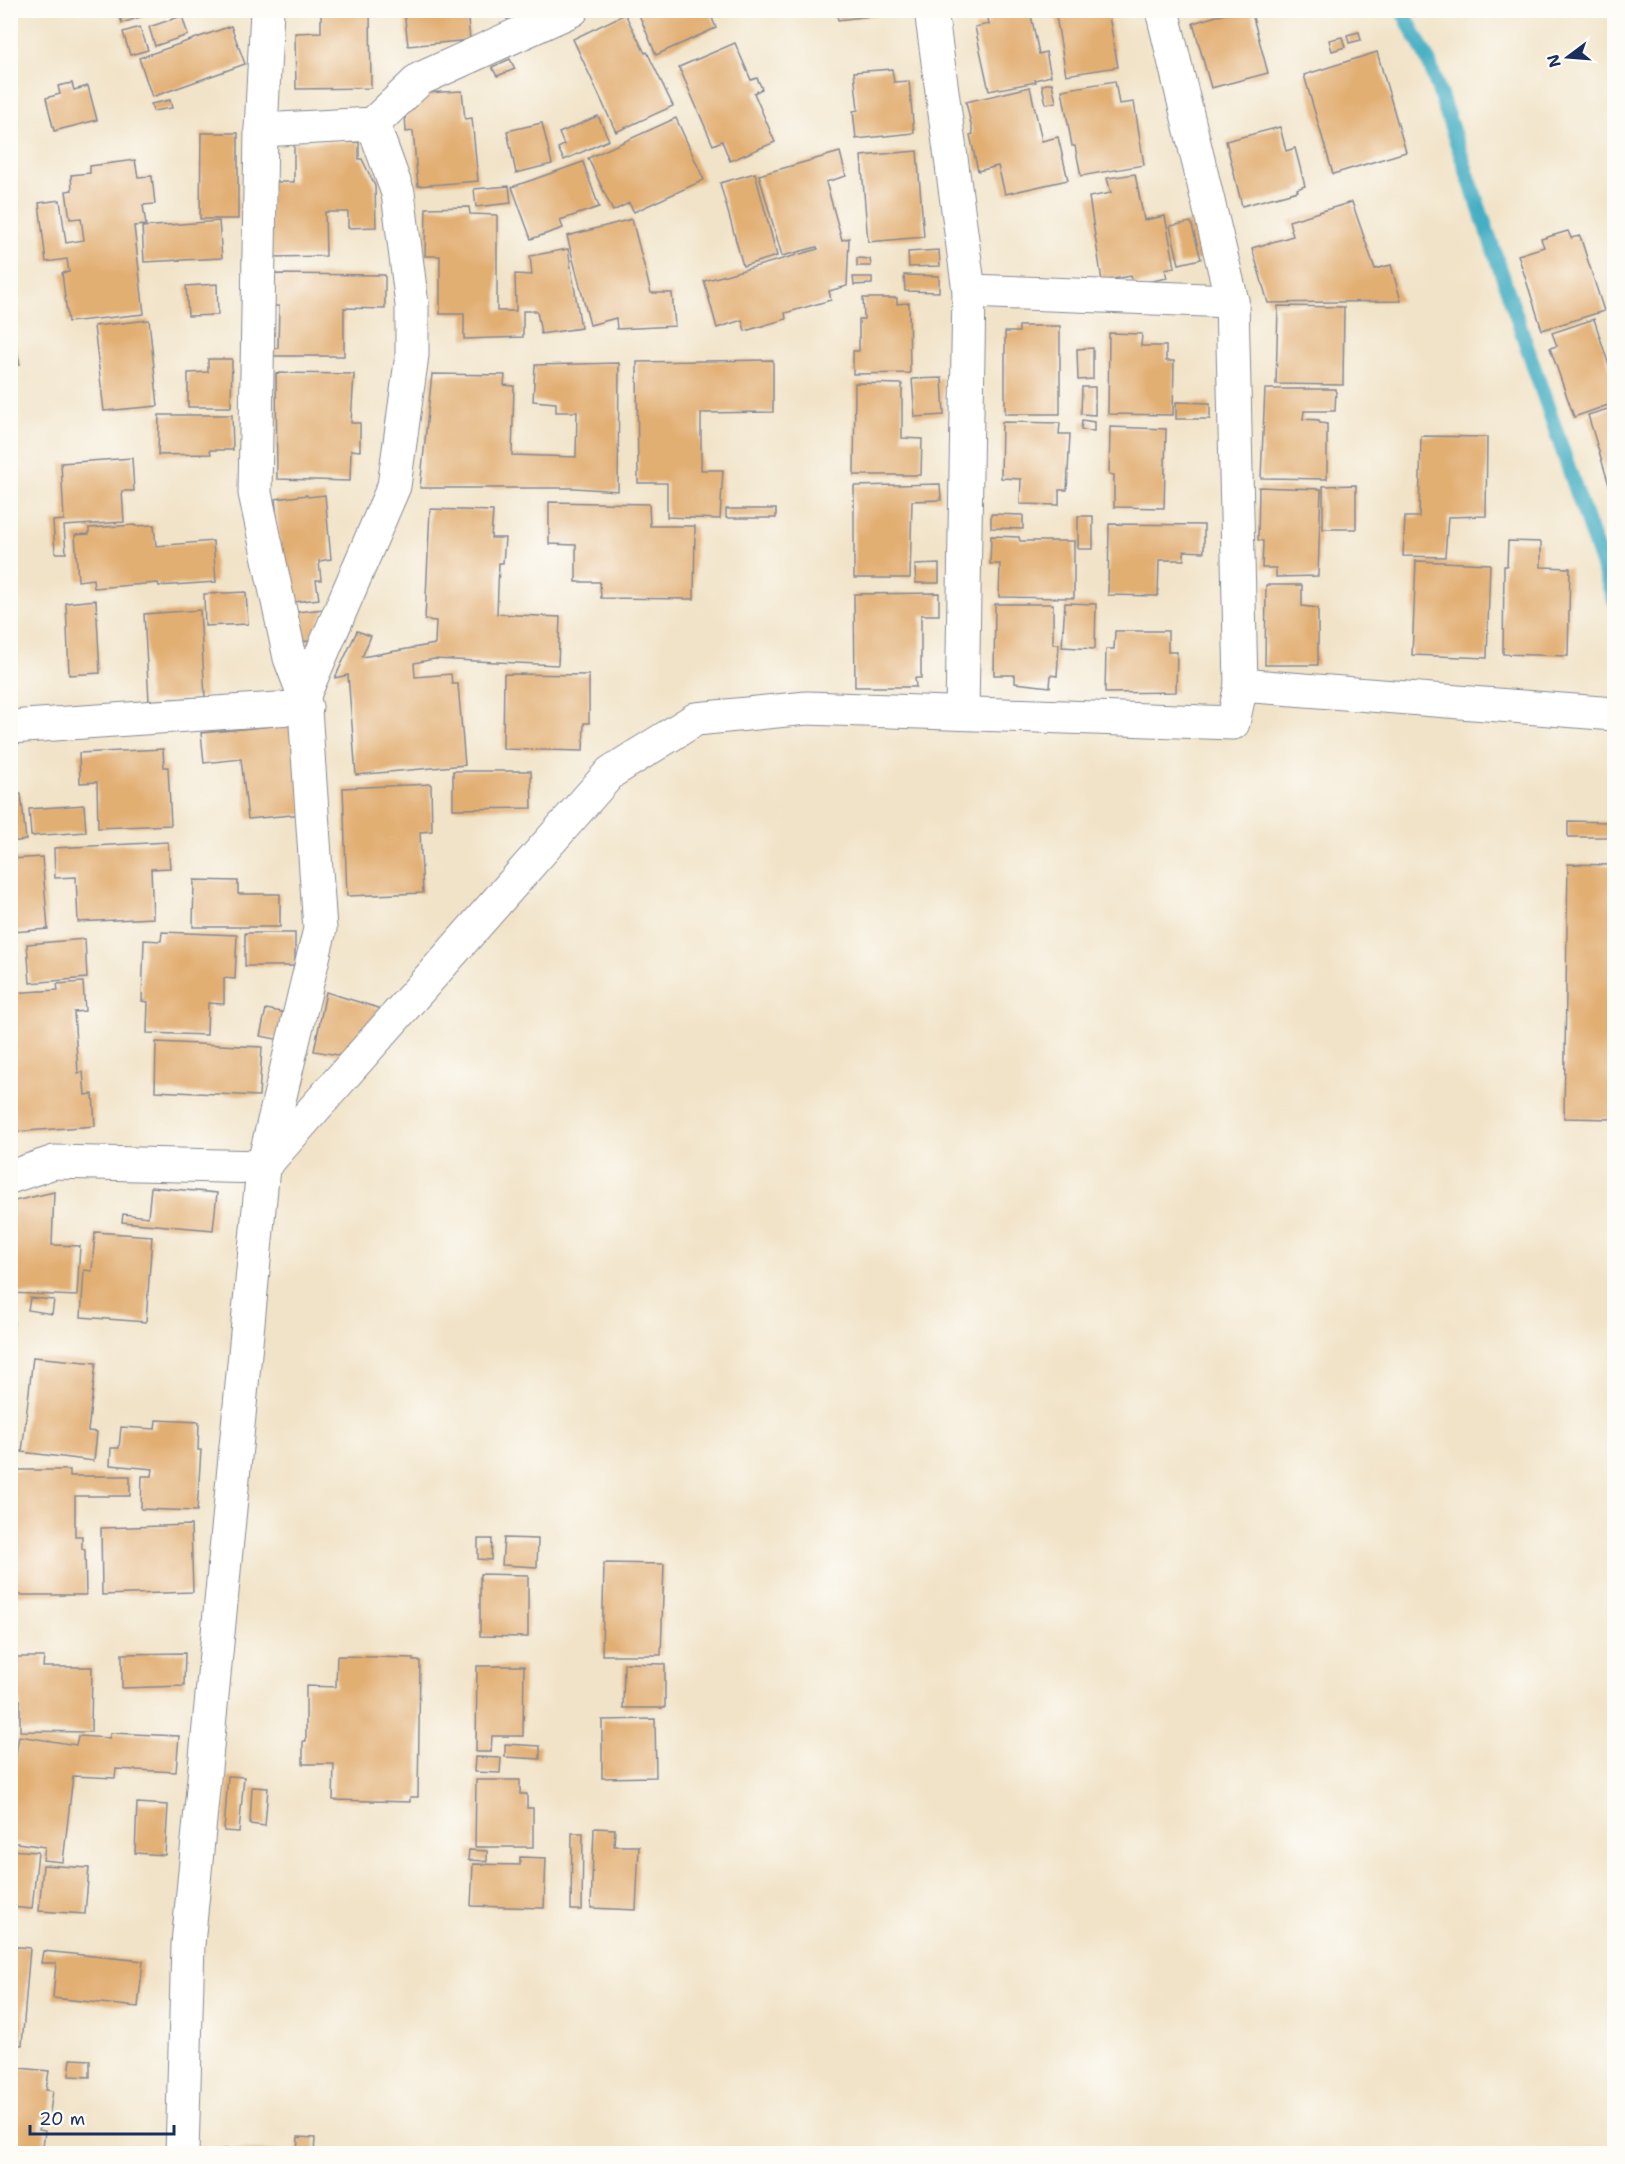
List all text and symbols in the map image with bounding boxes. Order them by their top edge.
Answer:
north arrow [1538,27,1598,87]
text: N [1542,52,1566,70]
scale bar [30,2098,174,2136]
text: 20 m [39,2107,85,2131]

